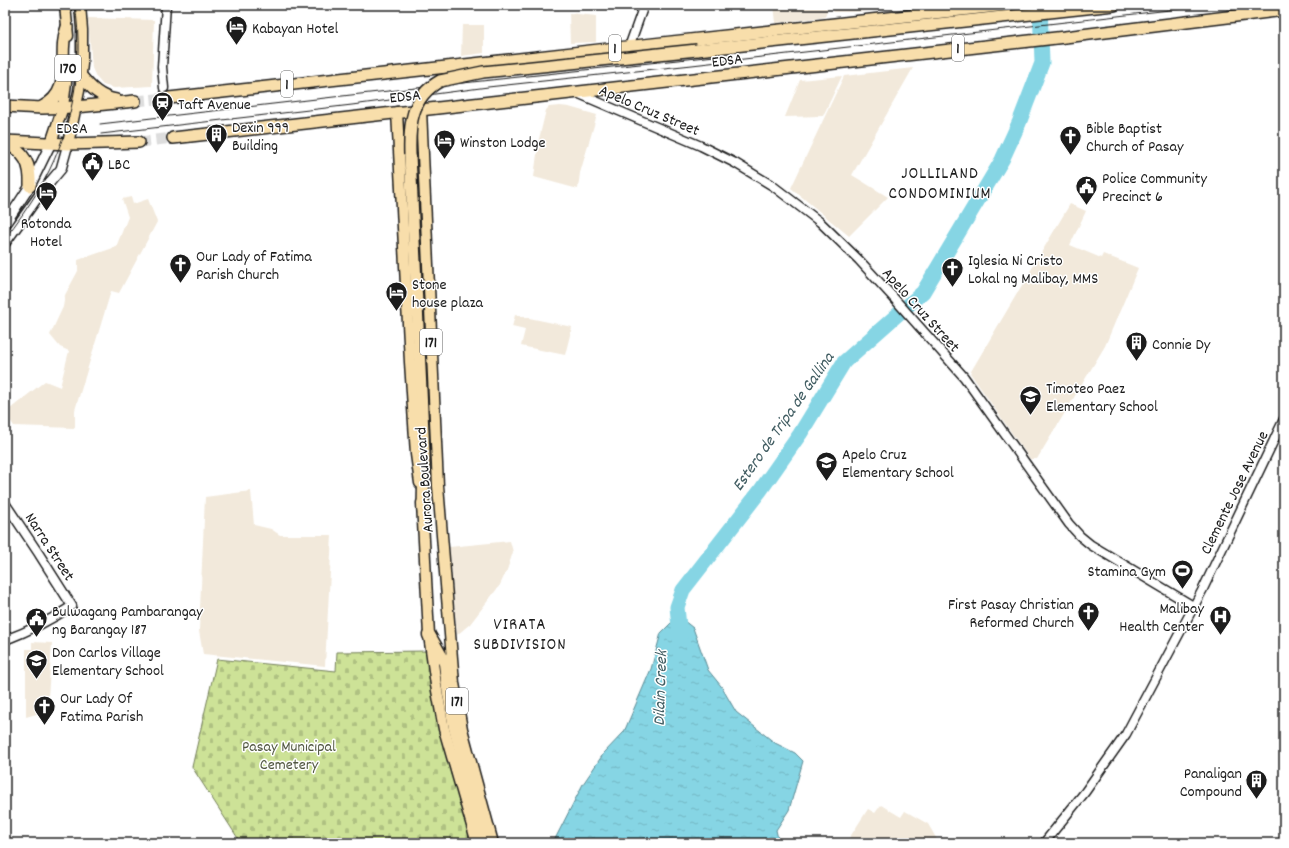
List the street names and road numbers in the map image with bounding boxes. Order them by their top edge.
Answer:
road number: 1 [609,35,621,61]
road number: 1 [952,35,964,61]
street label: EDSA [710,48,745,75]
road number: 170 [55,55,81,81]
road number: 1 [281,71,293,97]
street label: Apelo Cruz Street [595,80,703,143]
street label: EDSA [388,84,422,111]
street label: EDSA [56,118,88,141]
street label: Apelo Cruz Street [876,263,965,358]
road number: 171 [420,329,442,355]
street label: Aurora Boulevard [410,426,441,533]
street label: Clemente Jose Avenue [1195,427,1275,559]
street label: Narra Street [18,509,80,586]
road number: 171 [446,688,468,714]

